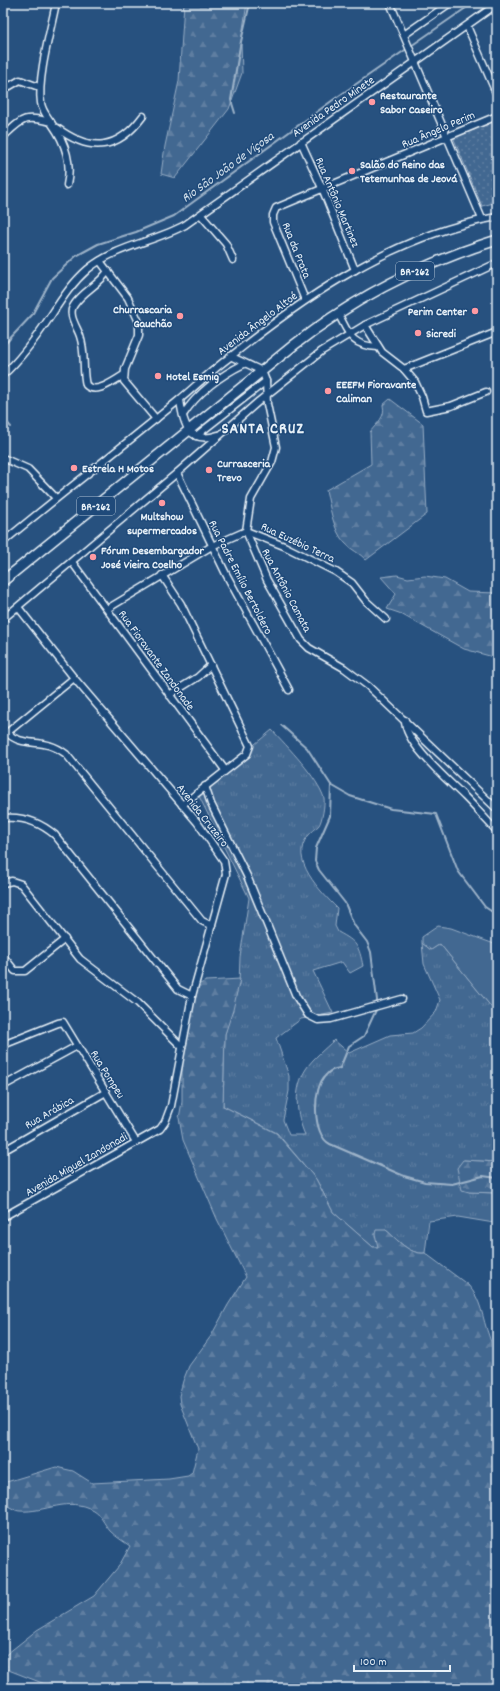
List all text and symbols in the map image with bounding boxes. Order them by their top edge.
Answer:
street label: Avenida Pedro Minete [289,72,379,142]
place label: Restaurante Sabor Caseiro [380,88,443,119]
marker: Restaurante Sabor Caseiro [367,97,377,107]
street label: Rua Ângelo Perim [399,107,478,153]
water label: Rio São João de Viçosa [178,127,279,208]
street label: Rua Antônio Martinez [310,155,363,251]
place label: Salão do Reino das Tetemunhas de Jeová [360,157,458,188]
marker: Salão do Reino das Tetemunhas de Jeová [347,166,357,176]
street label: Rua da Prata [277,220,315,281]
road number: BR-262 [396,262,434,280]
street label: Avenida Ângelo Altoé [214,288,301,360]
place label: Churrascaria Gauchão [113,302,173,333]
place label: Perim Center [408,304,468,321]
marker: Perim Center [470,306,480,316]
marker: Churrascaria Gauchão [175,311,185,321]
place label: Sicredi [426,326,457,343]
marker: Sicredi [413,328,423,338]
place label: Hotel Esmig [166,369,219,386]
marker: Hotel Esmig [153,371,163,381]
place label: EEEFM Fioravante Caliman [336,377,417,408]
marker: EEEFM Fioravante Caliman [323,386,333,396]
district label: SANTA CRUZ [222,418,304,441]
place label: Currasceria Trevo [217,456,271,487]
place label: Estrela H Motos [82,461,154,478]
marker: Estrela H Motos [69,463,79,473]
marker: Currasceria Trevo [204,465,214,475]
road number: BR-262 [77,497,115,515]
marker: Multshow supermercados [157,498,167,508]
place label: Multshow supermercados [127,509,197,540]
street label: Rua Padre Emílio Bertoldero [203,518,276,638]
street label: Rua Euzébio Terra [258,519,337,568]
place label: Fórum Desembargador José Vieira Coelho [101,543,204,574]
street label: Rua Antônio Camata [256,546,315,636]
marker: Fórum Desembargador José Vieira Coelho [88,552,98,562]
street label: Rua Fioravante Zandonade [113,607,198,715]
street label: Avenida Cruzeiro [172,781,232,851]
street label: Rua Pompeu [85,1047,128,1102]
street label: Rua Arábica [22,1092,78,1134]
street label: Avenida Miguel Zandonadi [22,1129,131,1202]
scale bar [354,1647,450,1673]
text: 100 m [360,1654,387,1671]

